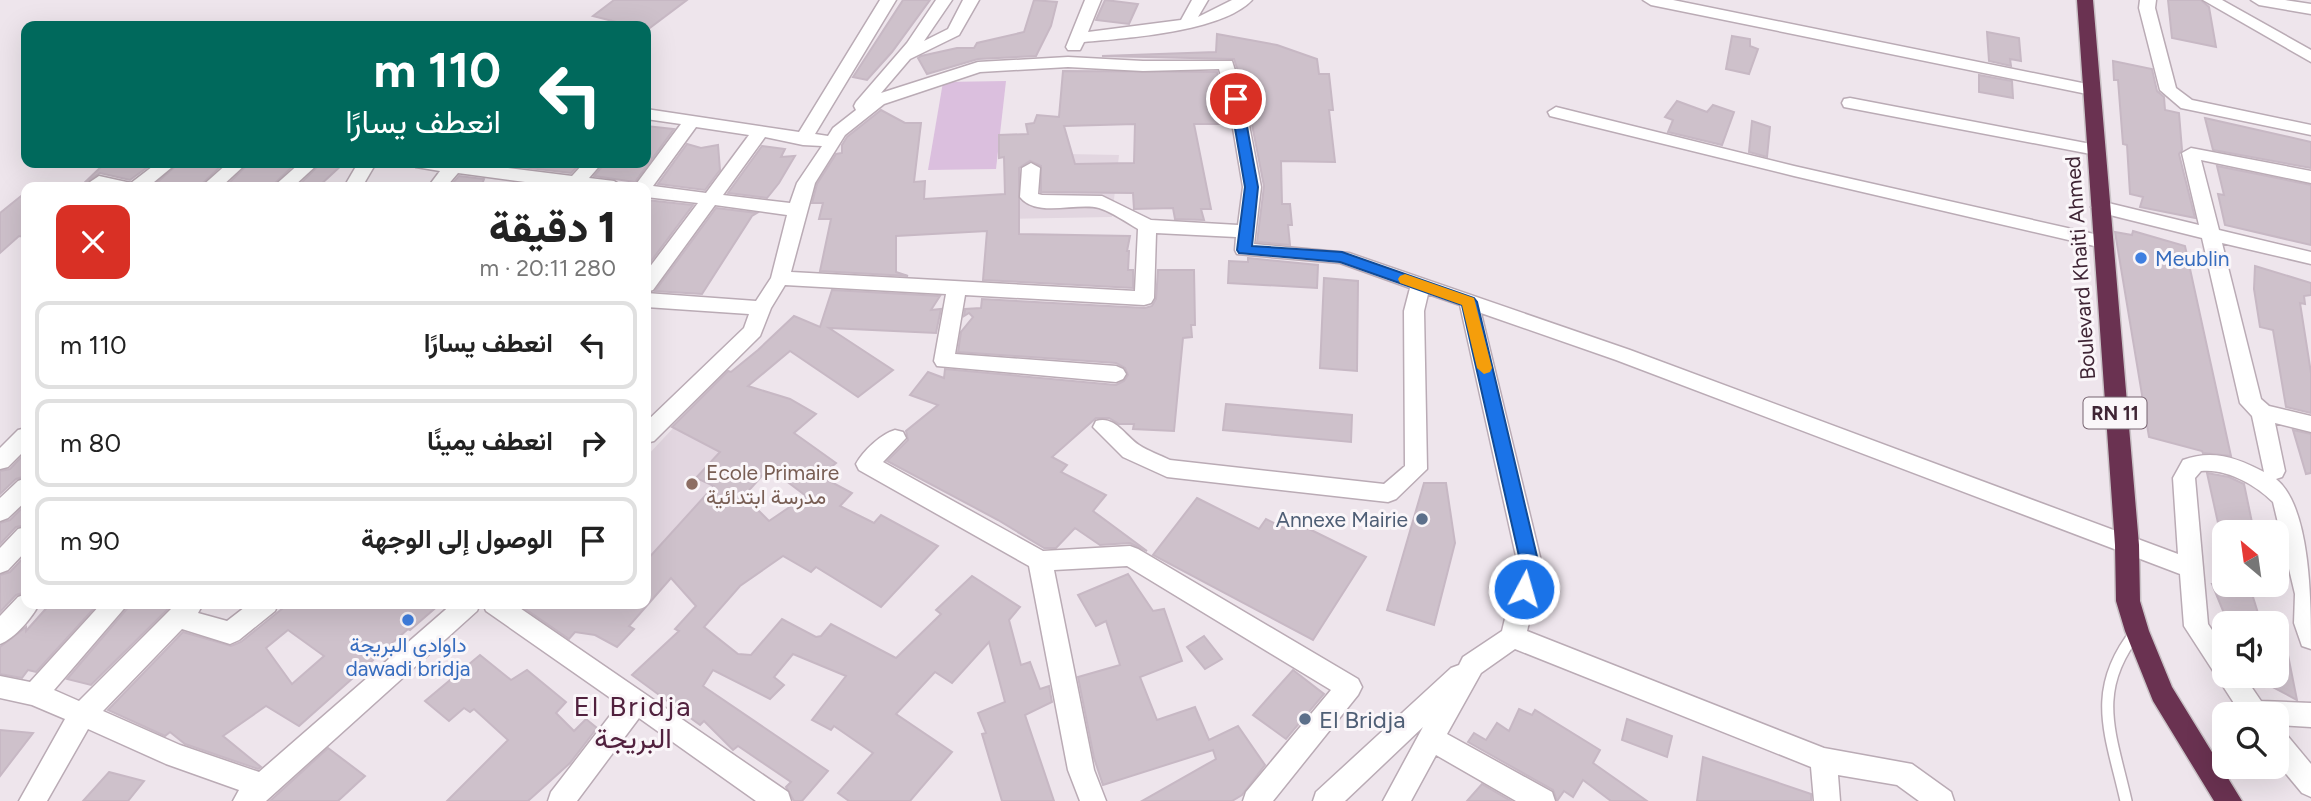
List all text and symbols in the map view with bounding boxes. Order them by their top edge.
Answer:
text: 110 m [373,40,501,99]
icon: left [525,49,616,140]
pin [1206,69,1266,129]
icon: arrive [1217,80,1255,118]
text: انعطف يسارًا [345,103,501,141]
street label: Boulevard Khaiti Ahmed [2060,155,2100,381]
text: 1 دقيقة [489,202,616,253]
button: close [56,205,130,279]
place label: Meublin [2155,246,2229,271]
marker: Meublin [2133,250,2149,266]
text: 280 m · 20:11 [479,254,616,282]
icon: left [574,326,612,364]
text: انعطف يسارًا [424,327,553,359]
text: 110 m [60,329,127,361]
road number: RN 11 [2084,398,2146,428]
icon: right [574,424,612,462]
text: انعطف يمينًا [427,425,553,457]
text: 80 m [60,427,121,459]
place label: Ecole Primaire مدرسة ابتدائية [706,460,839,510]
marker: Ecole Primaire مدرسة ابتدائية [684,476,700,492]
place label: Annexe Mairie [1276,507,1408,532]
marker: Annexe Mairie [1414,511,1430,527]
north arrow [2212,520,2289,597]
map controls [2212,520,2289,779]
icon: arrive [574,522,612,560]
text: الوصول إلى الوجهة [361,523,553,555]
text: 90 m [60,525,120,557]
position arrow [1487,552,1561,626]
button: sound [2212,611,2289,688]
marker: داوادي البريجة dawadi bridja [400,612,416,628]
place label: داوادي البريجة dawadi bridja [345,632,471,681]
district label: El Bridja البريجة [574,689,692,756]
button: search [2212,702,2289,779]
place label: El Bridja [1319,705,1406,734]
marker: El Bridja [1297,711,1313,727]

